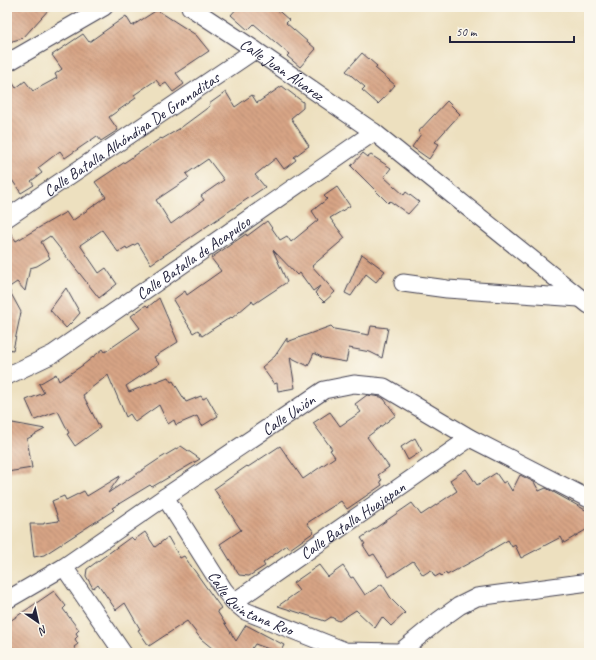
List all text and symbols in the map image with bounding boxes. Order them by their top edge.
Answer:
scale bar [450,18,574,44]
text: 50 m [456,24,478,40]
street label: Calle Juan Álvarez [236,34,329,106]
street label: Calle Batalla Alhóndiga De Granaditas [40,67,225,201]
street label: Calle Batalla de Acapulco [133,211,255,304]
street label: Calle Unión [258,390,320,440]
street label: Calle Batalla Huajapan [296,477,410,564]
street label: Calle Quintana Roo [203,567,298,641]
north arrow [18,602,58,642]
text: N [35,623,50,639]

